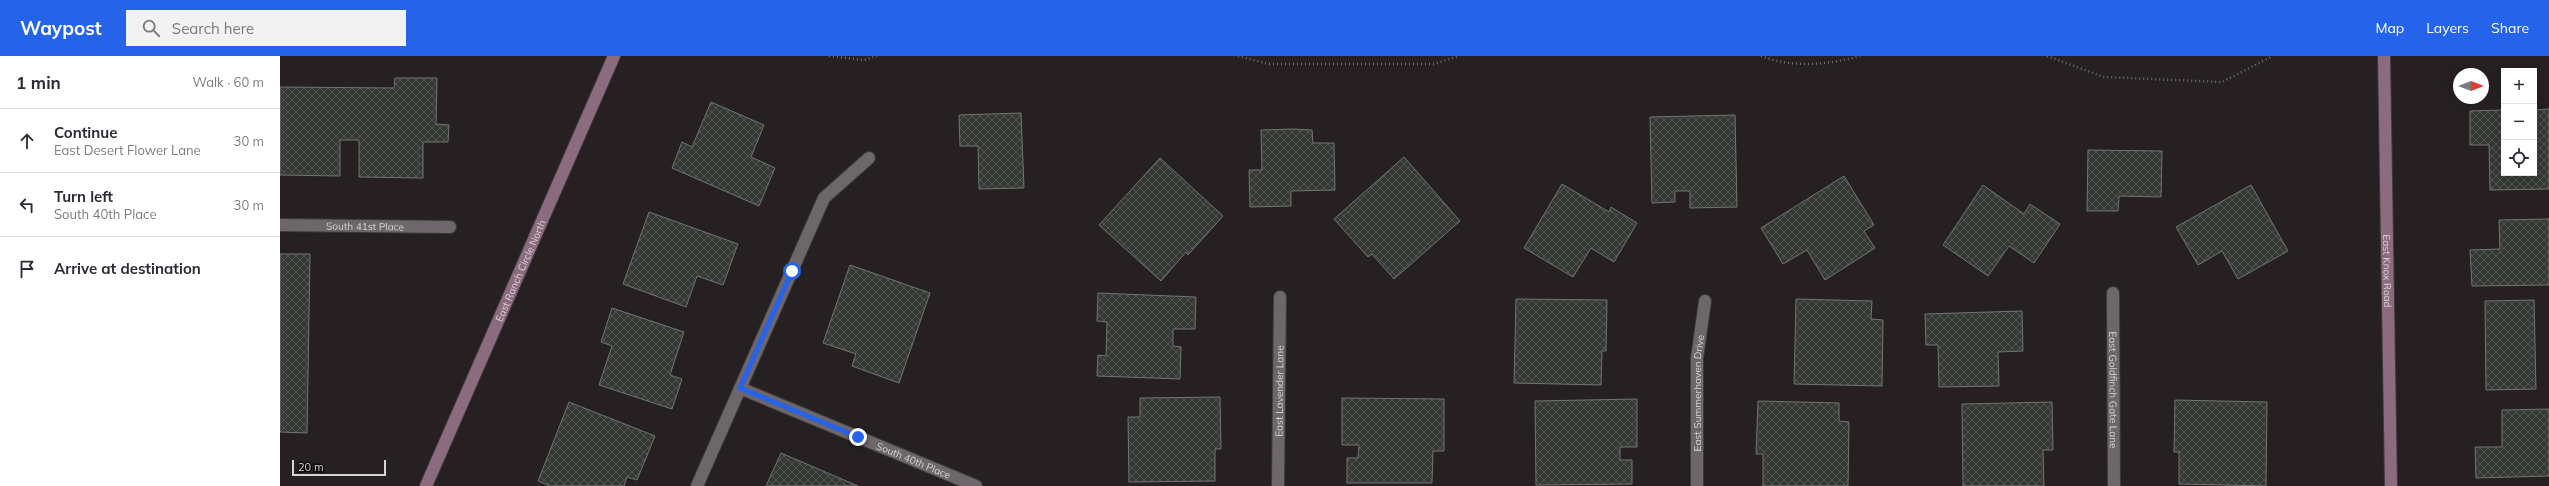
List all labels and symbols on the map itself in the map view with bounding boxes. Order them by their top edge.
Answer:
north arrow [2453,68,2489,104]
street label: East Ranch Circle North [493,218,549,324]
street label: South 41st Place [326,220,404,233]
street label: East Knox Road [2380,234,2394,308]
route start [783,262,801,280]
street label: East Goldfinch Gate Lane [2106,331,2120,449]
street label: East Summerhaven Drive [1691,334,1707,451]
street label: East Lavender Lane [1273,345,1286,437]
route end [849,428,867,446]
street label: South 40th Place [874,439,952,482]
scale bar [292,458,386,477]

